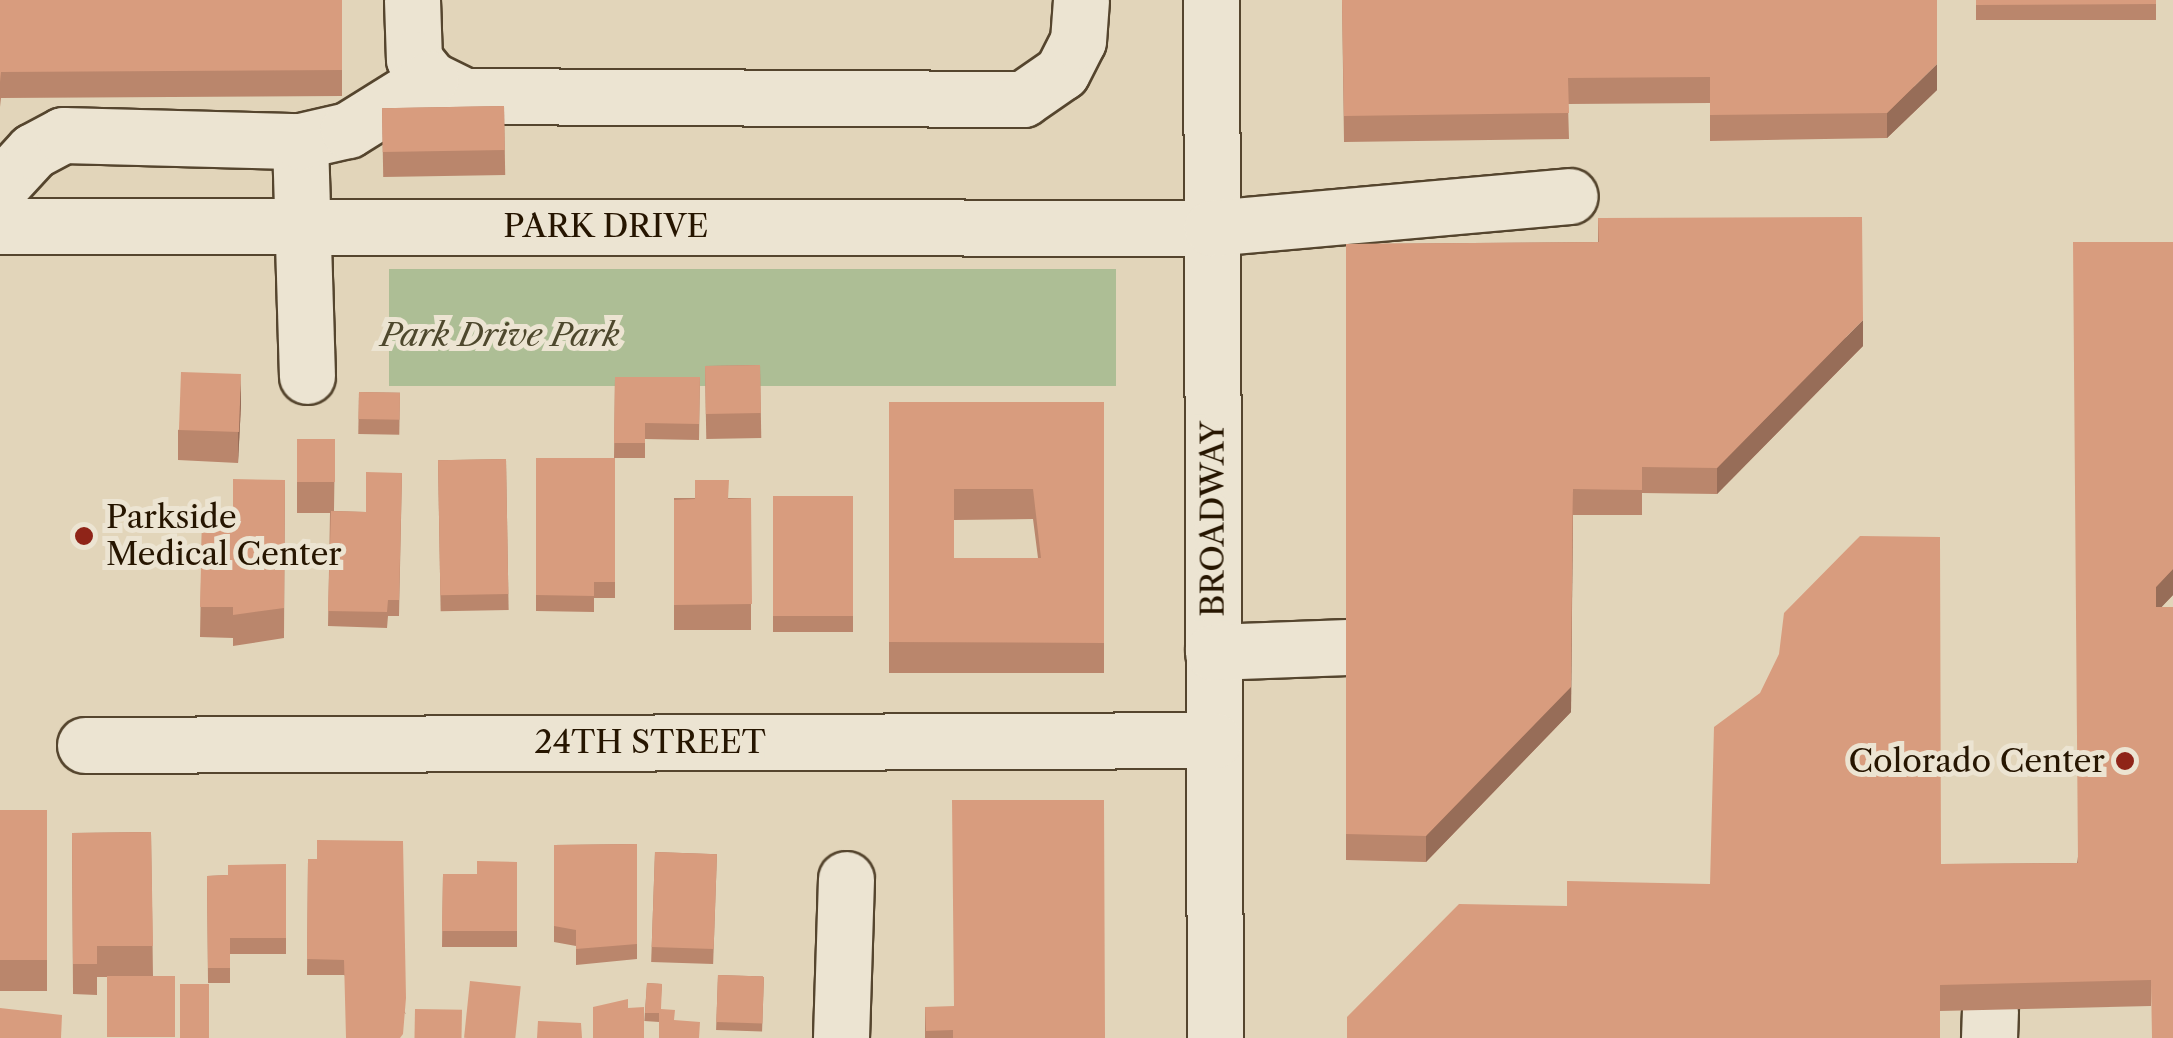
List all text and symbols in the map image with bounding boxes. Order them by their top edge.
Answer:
street label: PARK DRIVE [503,207,709,245]
park label: Park Drive Park [380,316,620,354]
street label: BROADWAY [1194,421,1232,617]
place label: Parkside Medical Center [106,499,342,574]
marker: Parkside Medical Center [71,523,97,549]
street label: 24TH STREET [534,723,766,761]
place label: Colorado Center [1848,742,2105,780]
marker: Colorado Center [2114,750,2136,772]

